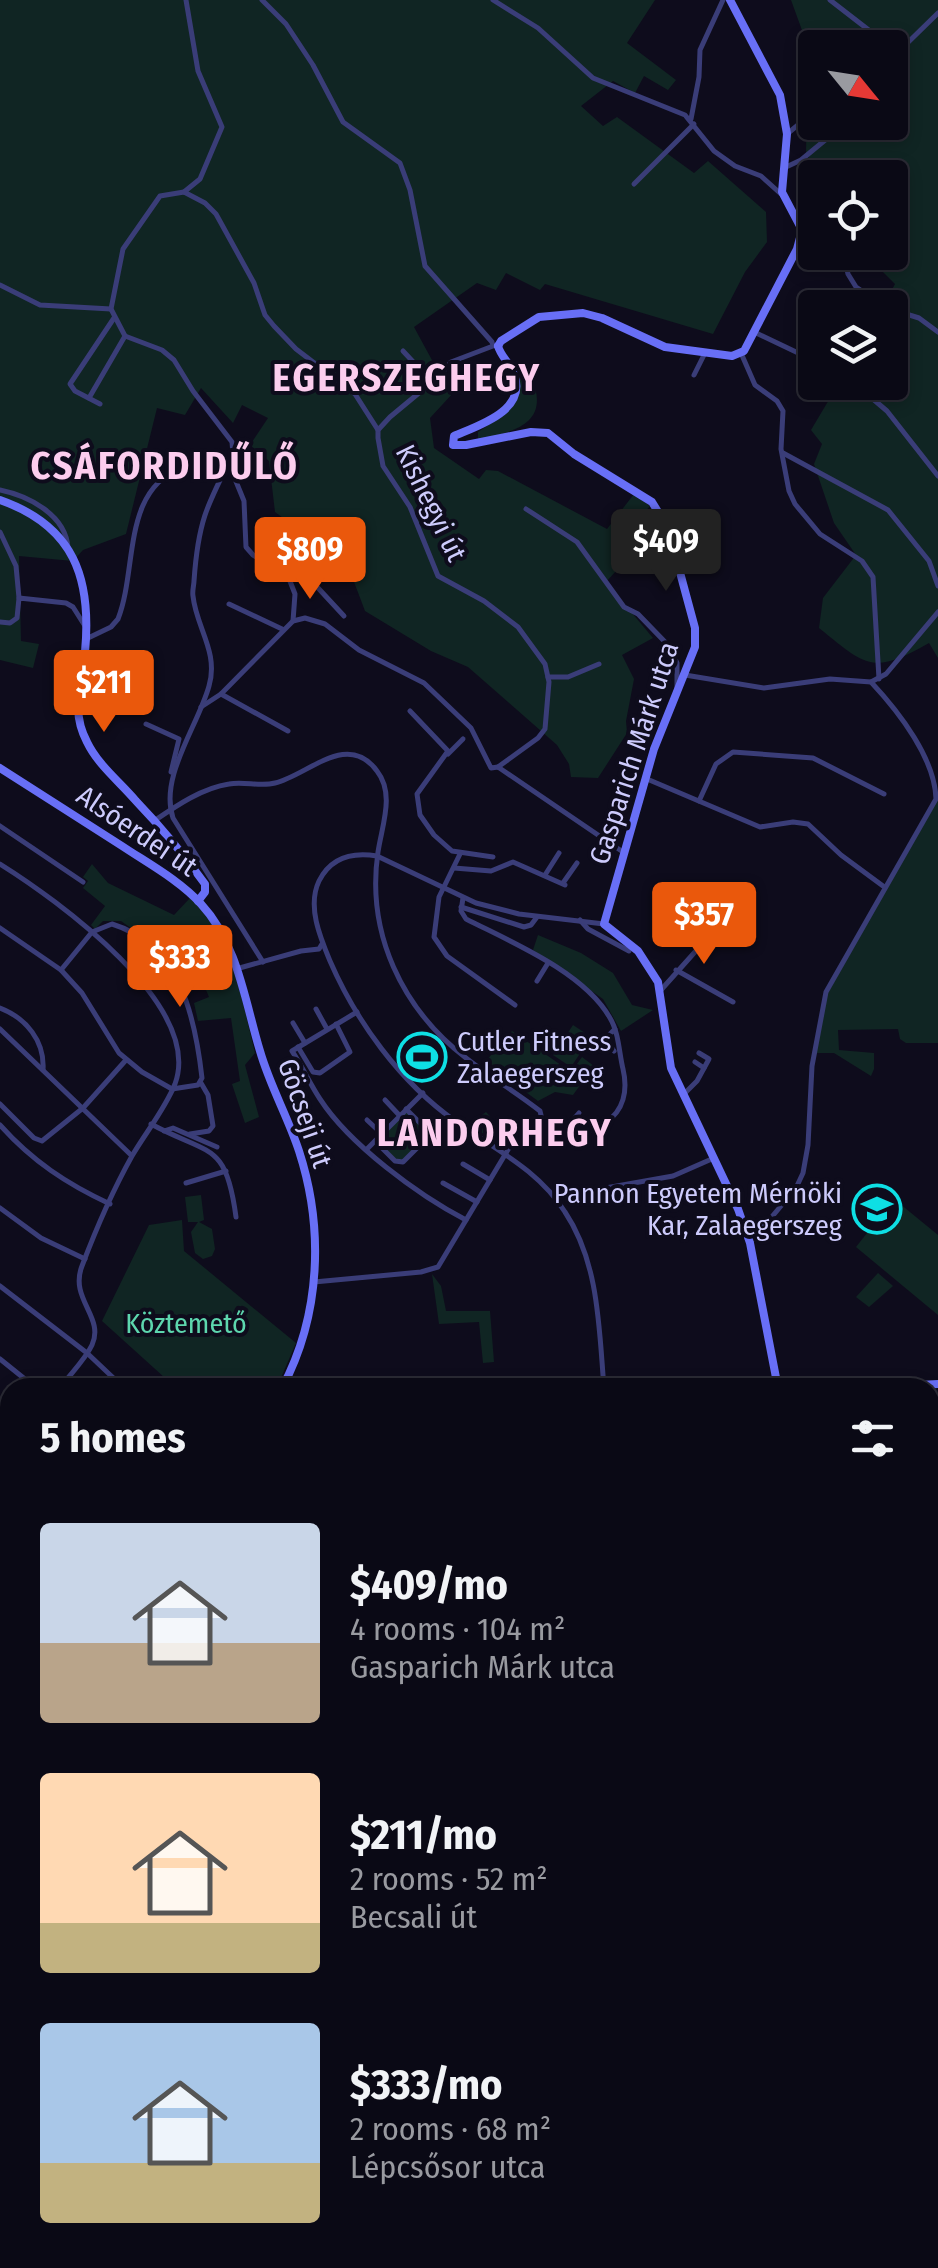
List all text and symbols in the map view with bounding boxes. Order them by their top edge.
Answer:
north arrow [798,30,908,140]
map controls [798,30,908,400]
button: locate [798,160,908,270]
button: layers [798,290,908,400]
district label: EGERSZEGHEGY [273,355,541,401]
street label: Kishegyi út [389,439,474,567]
district label: CSÁFORDIDŰLŐ [31,440,299,489]
pin: $409 [607,509,725,594]
pin: $809 [251,517,369,602]
text: $409 [633,522,699,560]
text: $809 [277,530,343,568]
street label: Gasparich Márk utca [582,638,686,868]
pin: $211 [45,650,163,735]
text: $211 [76,663,132,701]
street label: Alsóerdei út [71,779,204,884]
pin: $357 [645,882,763,967]
text: $357 [674,895,734,933]
pin: $333 [121,925,239,1010]
text: $333 [149,938,211,976]
place label: Cutler Fitness Zalaegerszeg [457,1025,612,1090]
sports icon: Cutler Fitness Zalaegerszeg [396,1031,448,1083]
street label: Göcseji út [271,1054,339,1173]
district label: LANDORHEGY [377,1110,613,1156]
place label: Pannon Egyetem Mérnöki Kar, Zalaegerszeg [554,1177,843,1242]
school or university icon: Pannon Egyetem Mérnöki Kar, Zalaegerszeg [851,1183,903,1235]
park label: Köztemető [125,1307,247,1340]
icon: filters [845,1411,900,1466]
text: 5 homes [40,1413,186,1463]
text: $409/mo [350,1560,508,1610]
icon: home [120,1563,240,1683]
text: 4 rooms · 104 m² [350,1610,565,1648]
text: Gasparich Márk utca [350,1648,615,1686]
text: $211/mo [350,1810,497,1860]
icon: home [120,1813,240,1933]
text: 2 rooms · 52 m² [350,1860,548,1898]
text: Becsali út [350,1898,477,1936]
text: $333/mo [350,2060,503,2110]
icon: home [120,2063,240,2183]
text: 2 rooms · 68 m² [350,2110,551,2148]
text: Lépcsősor utca [350,2148,545,2186]

